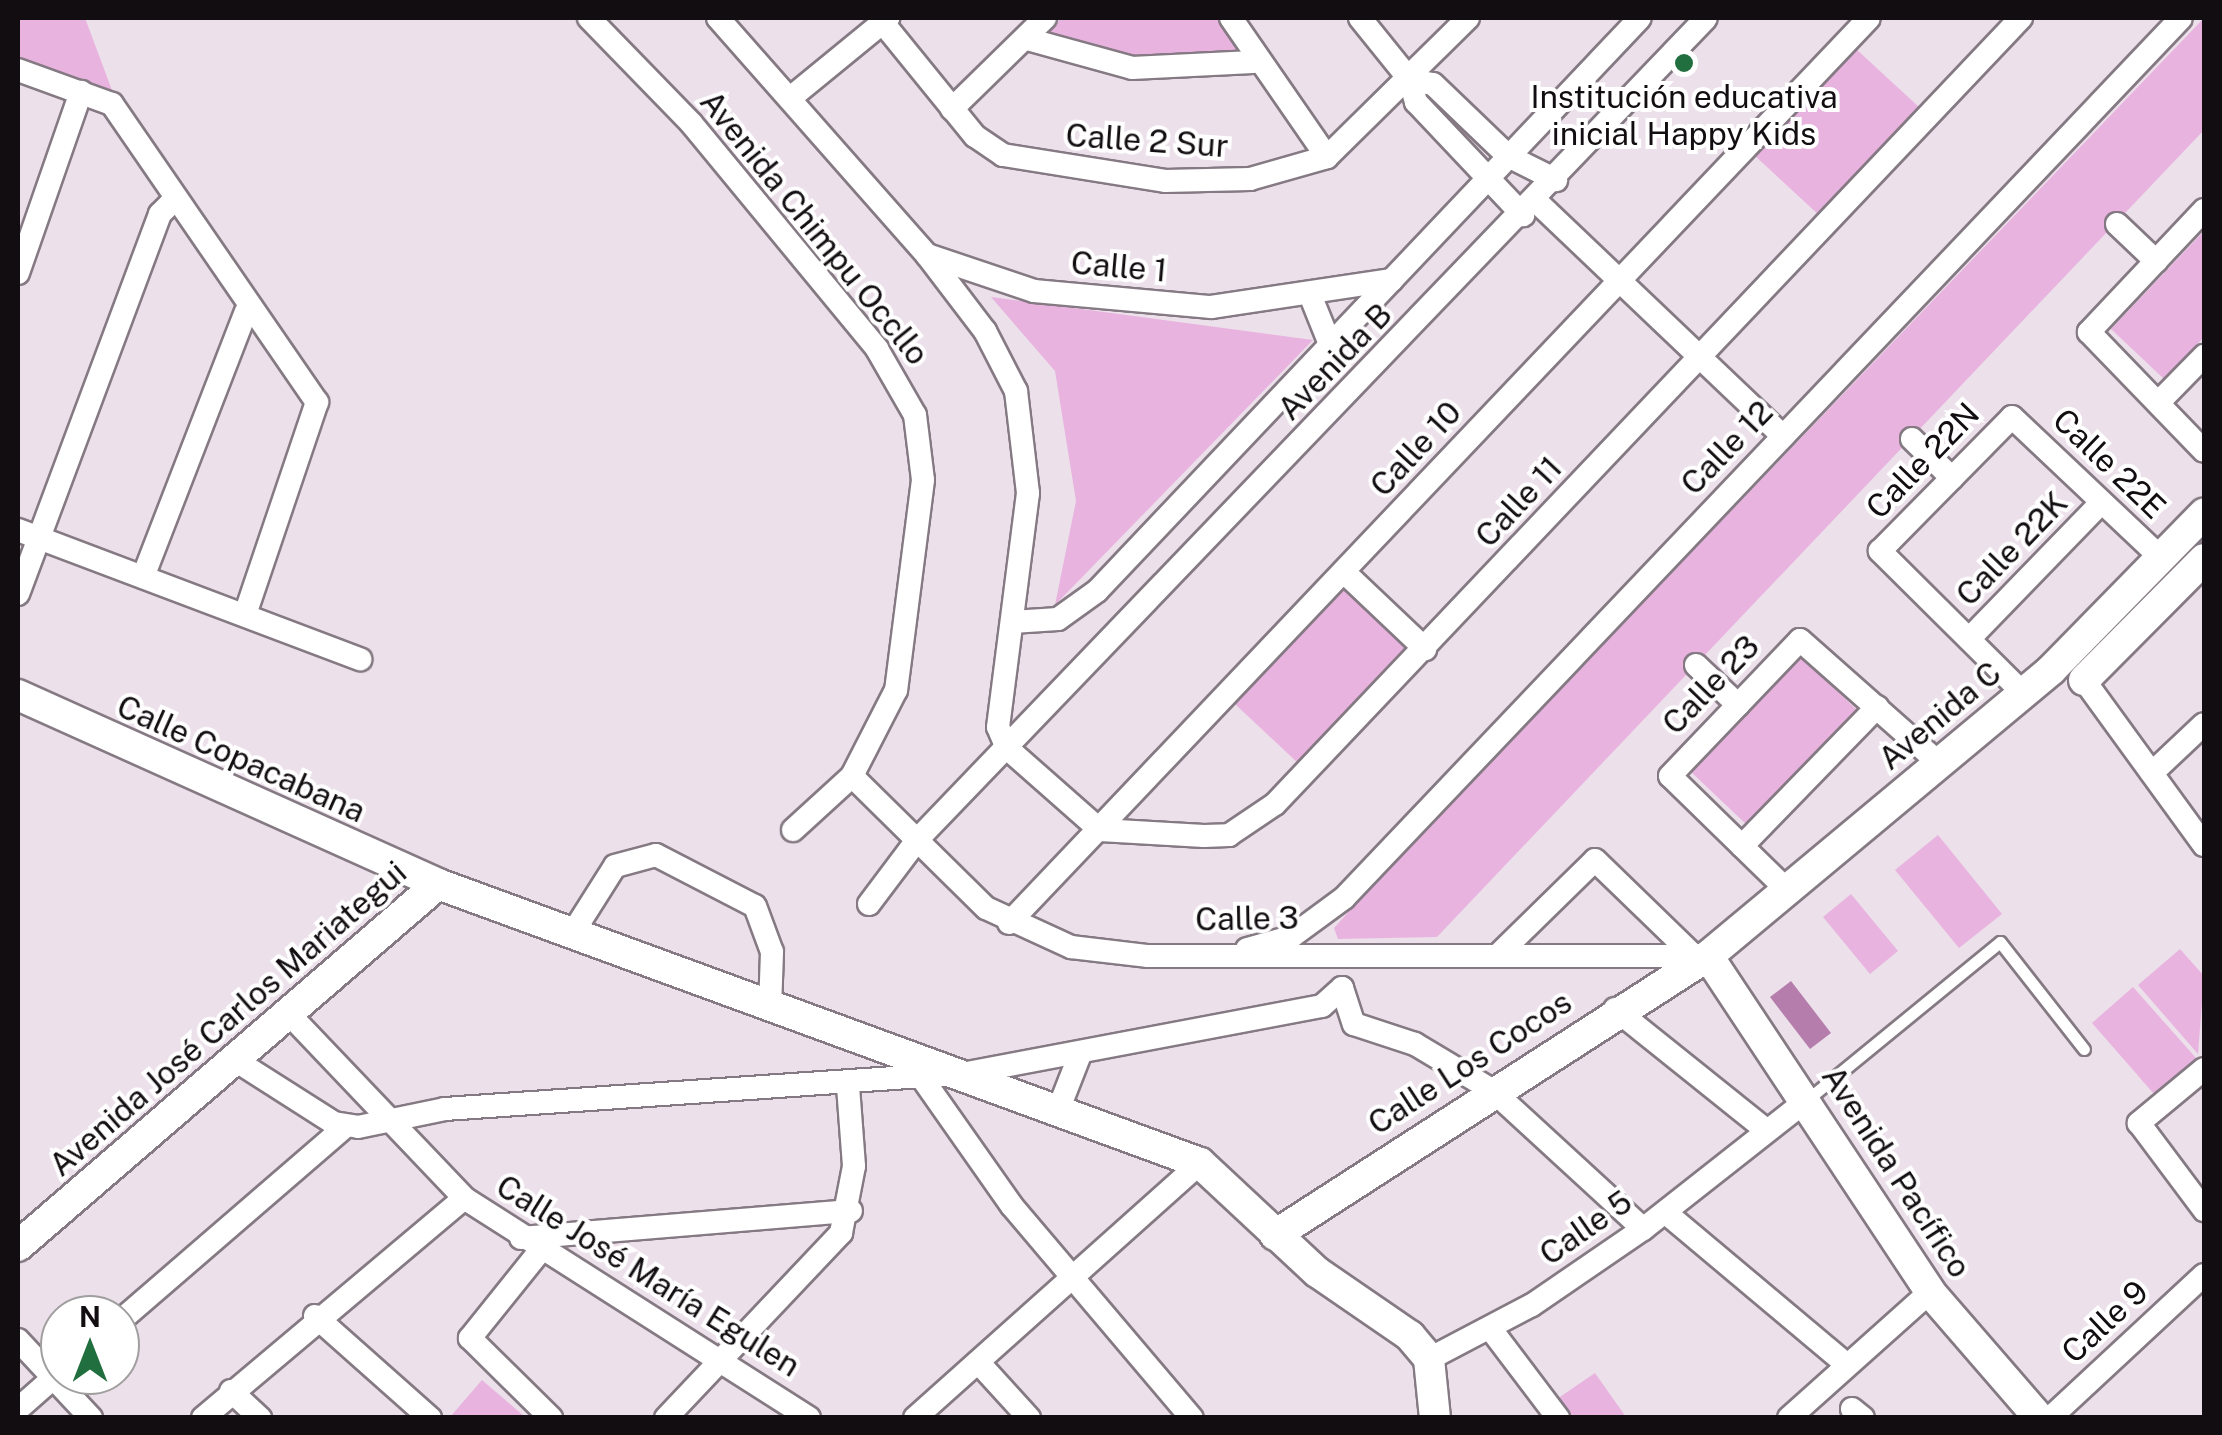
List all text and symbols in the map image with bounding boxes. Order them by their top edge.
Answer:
marker: Institución educativa inicial Happy Kids [1673,52,1695,74]
place label: Institución educativa inicial Happy Kids [1530,79,1838,154]
street label: Avenida Chimpu Occllo [692,83,936,373]
street label: Calle 2 Sur [1064,116,1230,166]
street label: Calle 1 [1069,244,1169,290]
street label: Avenida B [1270,296,1400,428]
street label: Calle 10 [1362,393,1470,505]
street label: Calle 12 [1673,393,1781,503]
street label: Calle 22N [1859,395,1987,527]
street label: Calle 22E [2045,401,2173,527]
street label: Calle 11 [1468,449,1570,555]
street label: Calle 22K [1948,484,2076,614]
street label: Calle 23 [1655,628,1767,742]
street label: Avenida C [1871,654,2009,778]
street label: Calle Copacabana [111,687,371,831]
street label: Avenida José Carlos Mariategui [42,853,414,1185]
street label: Calle 3 [1195,899,1299,939]
street label: Calle Los Cocos [1361,983,1579,1143]
street label: Avenida Pacífico [1813,1059,1979,1285]
street label: Calle José María Egulen [489,1167,807,1385]
street label: Calle 5 [1532,1182,1640,1274]
street label: Calle 9 [2054,1273,2156,1371]
north arrow [40,1295,140,1395]
text: N [79,1300,101,1333]

